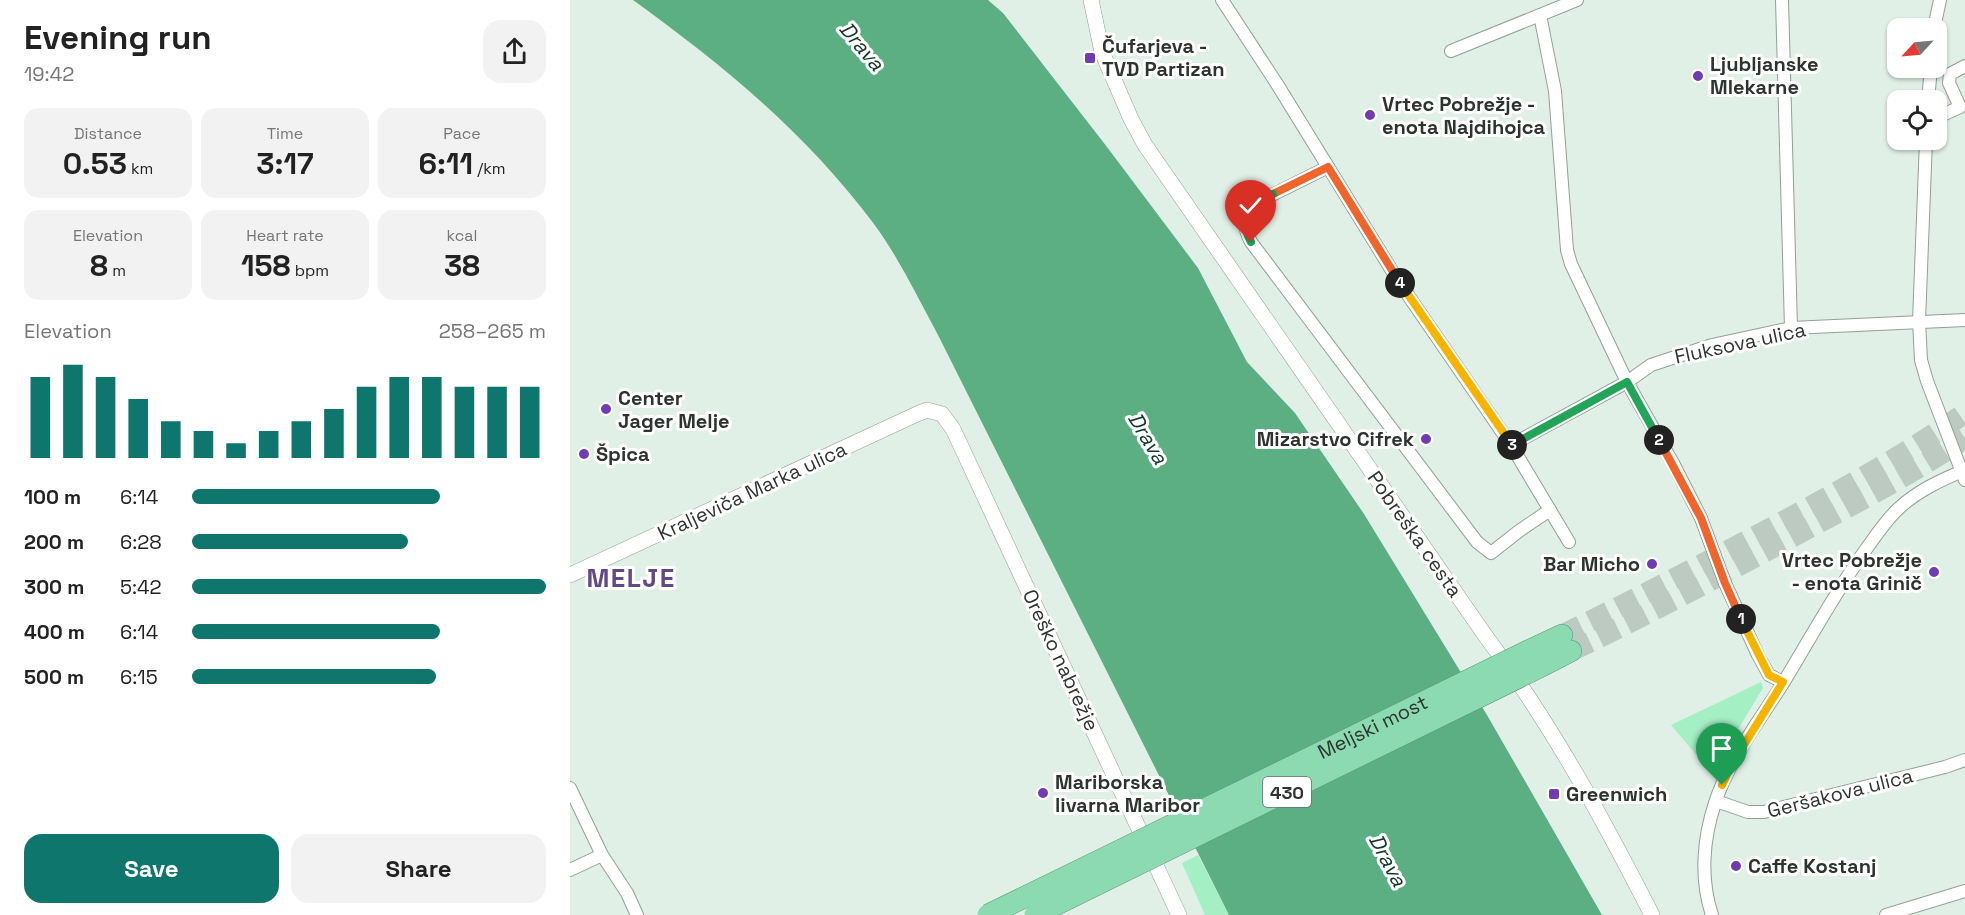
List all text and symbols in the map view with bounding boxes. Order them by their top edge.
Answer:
water label: Drava [834,16,891,77]
text: Evening run [24,17,212,59]
north arrow [1887,18,1947,78]
map controls [1887,18,1947,150]
button: share [483,20,546,83]
place label: Čufarjeva - TVD Partizan [1102,33,1225,82]
marker: Čufarjeva - TVD Partizan [1083,51,1097,65]
place label: Ljubljanske Mlekarne [1710,51,1819,100]
text: 19:42 [24,61,74,87]
marker: Ljubljanske Mlekarne [1691,69,1705,83]
button: locate [1887,90,1947,150]
place label: Vrtec Pobrežje - enota Najdihojca [1382,91,1546,140]
marker: Vrtec Pobrežje - enota Najdihojca [1363,108,1377,122]
text: Distance [74,123,142,144]
text: Time [267,123,303,144]
text: Pace [443,123,481,144]
text: 0.53 [63,144,127,183]
text: 3:17 [256,144,314,183]
text: 6:11 [418,144,473,183]
text: km [127,158,153,179]
text: /km [473,158,506,179]
pin [1225,180,1276,242]
icon: check [1234,189,1267,222]
text: Elevation [73,225,143,246]
text: Heart rate [246,225,324,246]
text: kcal [447,225,477,246]
text: 8 [90,246,108,285]
text: 158 [241,246,291,285]
text: 38 [444,246,480,285]
text: m [108,260,126,281]
text: bpm [291,260,329,281]
pin: 4 [1385,268,1415,298]
text: 4 [1395,272,1405,293]
street label: Fluksova ulica [1672,316,1808,370]
text: Elevation [24,318,112,344]
text: 258–265 m [439,318,546,344]
place label: Center Jager Melje [618,385,730,434]
marker: Center Jager Melje [599,402,613,416]
water label: Drava [1122,407,1174,470]
pin: 2 [1644,425,1674,455]
place label: Mizarstvo Cifrek [1257,426,1414,452]
text: 2 [1654,429,1664,450]
pin: 3 [1497,430,1527,460]
marker: Mizarstvo Cifrek [1419,432,1433,446]
text: 3 [1507,434,1517,455]
street label: Kraljeviča Marka ulica [653,436,851,546]
place label: Špica [596,441,650,467]
marker: Špica [577,447,591,461]
street label: Pobreška cesta [1362,466,1468,602]
text: 100 m [24,484,81,510]
text: 6:14 [120,484,158,510]
text: 200 m [24,529,84,555]
text: 6:28 [120,529,162,555]
place label: Vrtec Pobrežje - enota Grinič [1782,547,1922,596]
place label: Bar Micho [1543,551,1640,577]
marker: Bar Micho [1645,557,1659,571]
district label: MELJE [586,561,676,595]
marker: Vrtec Pobrežje - enota Grinič [1927,565,1941,579]
text: 300 m [24,574,84,600]
text: 5:42 [120,574,162,600]
street label: Oreško nabrežje [1017,585,1105,735]
pin: 1 [1726,604,1756,634]
text: 1 [1737,608,1745,629]
text: 400 m [24,619,85,645]
text: 6:14 [120,619,158,645]
text: 500 m [24,664,84,690]
text: 6:15 [120,664,158,690]
street label: Meljski most [1313,689,1432,765]
pin [1696,723,1747,785]
icon: arrive [1705,732,1738,765]
street label: Geršakova ulica [1764,762,1916,824]
place label: Mariborska livarna Maribor [1055,769,1200,818]
road number: 430 [1263,777,1311,807]
place label: Greenwich [1566,781,1667,807]
marker: Mariborska livarna Maribor [1036,786,1050,800]
marker: Greenwich [1547,787,1561,801]
water label: Drava [1363,829,1414,892]
button: Save [24,834,279,903]
button: Share [291,834,546,903]
place label: Caffe Kostanj [1748,853,1876,879]
marker: Caffe Kostanj [1729,859,1743,873]

